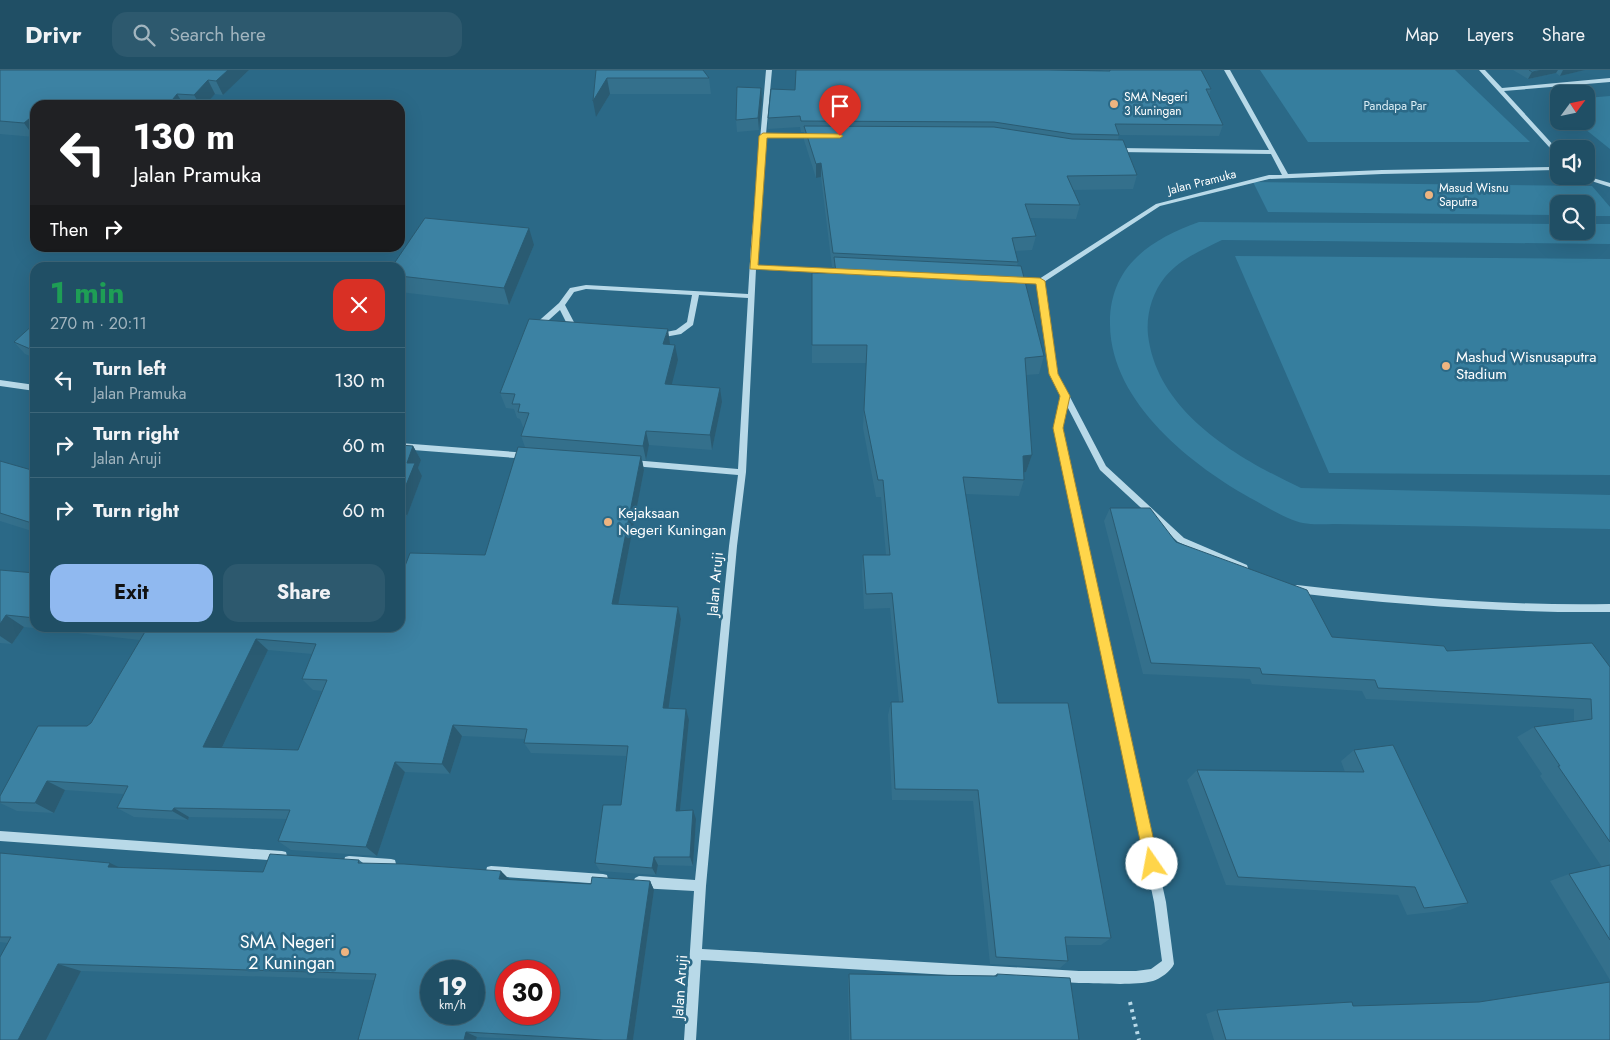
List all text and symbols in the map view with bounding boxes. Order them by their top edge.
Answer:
search box [112,12,462,57]
text: Drivr [25,17,82,52]
icon: search [130,21,158,49]
text: Search here [170,21,266,48]
text: Map [1405,22,1439,48]
text: Layers [1467,22,1514,48]
text: Share [1542,22,1585,48]
pin [819,85,861,136]
north arrow [1550,85,1595,130]
map controls [1550,85,1595,240]
place label: SMA Negeri 3 Kuningan [1124,88,1188,120]
icon: arrive [826,92,854,120]
park label: Pandapa Par [1363,97,1427,115]
marker: SMA Negeri 3 Kuningan [1108,98,1120,110]
text: 130 m [133,112,235,162]
icon: left [50,120,115,185]
button: sound [1550,140,1595,185]
text: Jalan Pramuka [133,158,261,190]
street label: Jalan Pramuka [1164,165,1238,200]
place label: Masud Wisnu Saputra [1439,179,1509,211]
marker: Masud Wisnu Saputra [1423,189,1435,201]
button: search [1550,195,1595,240]
icon: right [99,215,127,243]
text: Then [50,216,89,243]
text: 1 min [50,271,124,314]
button: close [333,279,385,331]
text: 270 m · 20:11 [50,312,147,335]
place label: Mashud Wisnusaputra Stadium [1456,346,1596,385]
text: Turn left [93,355,166,382]
marker: Mashud Wisnusaputra Stadium [1440,360,1452,372]
icon: left [50,366,78,394]
text: 130 m [334,367,385,394]
text: Jalan Pramuka [93,382,186,405]
text: Turn right [93,420,179,447]
icon: right [50,431,78,459]
text: 60 m [342,432,385,459]
text: Jalan Aruji [93,447,162,470]
icon: right [50,496,78,524]
text: Turn right [93,497,179,524]
text: 60 m [342,497,385,524]
place label: Kejaksaan Negeri Kuningan [618,502,726,541]
marker: Kejaksaan Negeri Kuningan [602,516,614,528]
street label: Jalan Aruji [701,551,729,619]
button: Exit [50,564,213,622]
button: Share [223,564,385,622]
position arrow [1125,837,1177,889]
place label: SMA Negeri 2 Kuningan [240,929,335,976]
marker: SMA Negeri 2 Kuningan [339,946,351,958]
street label: Jalan Aruji [667,954,693,1022]
speed limit sign: 30 [495,960,560,1025]
text: 19 [438,968,467,1004]
text: km/h [439,996,466,1014]

